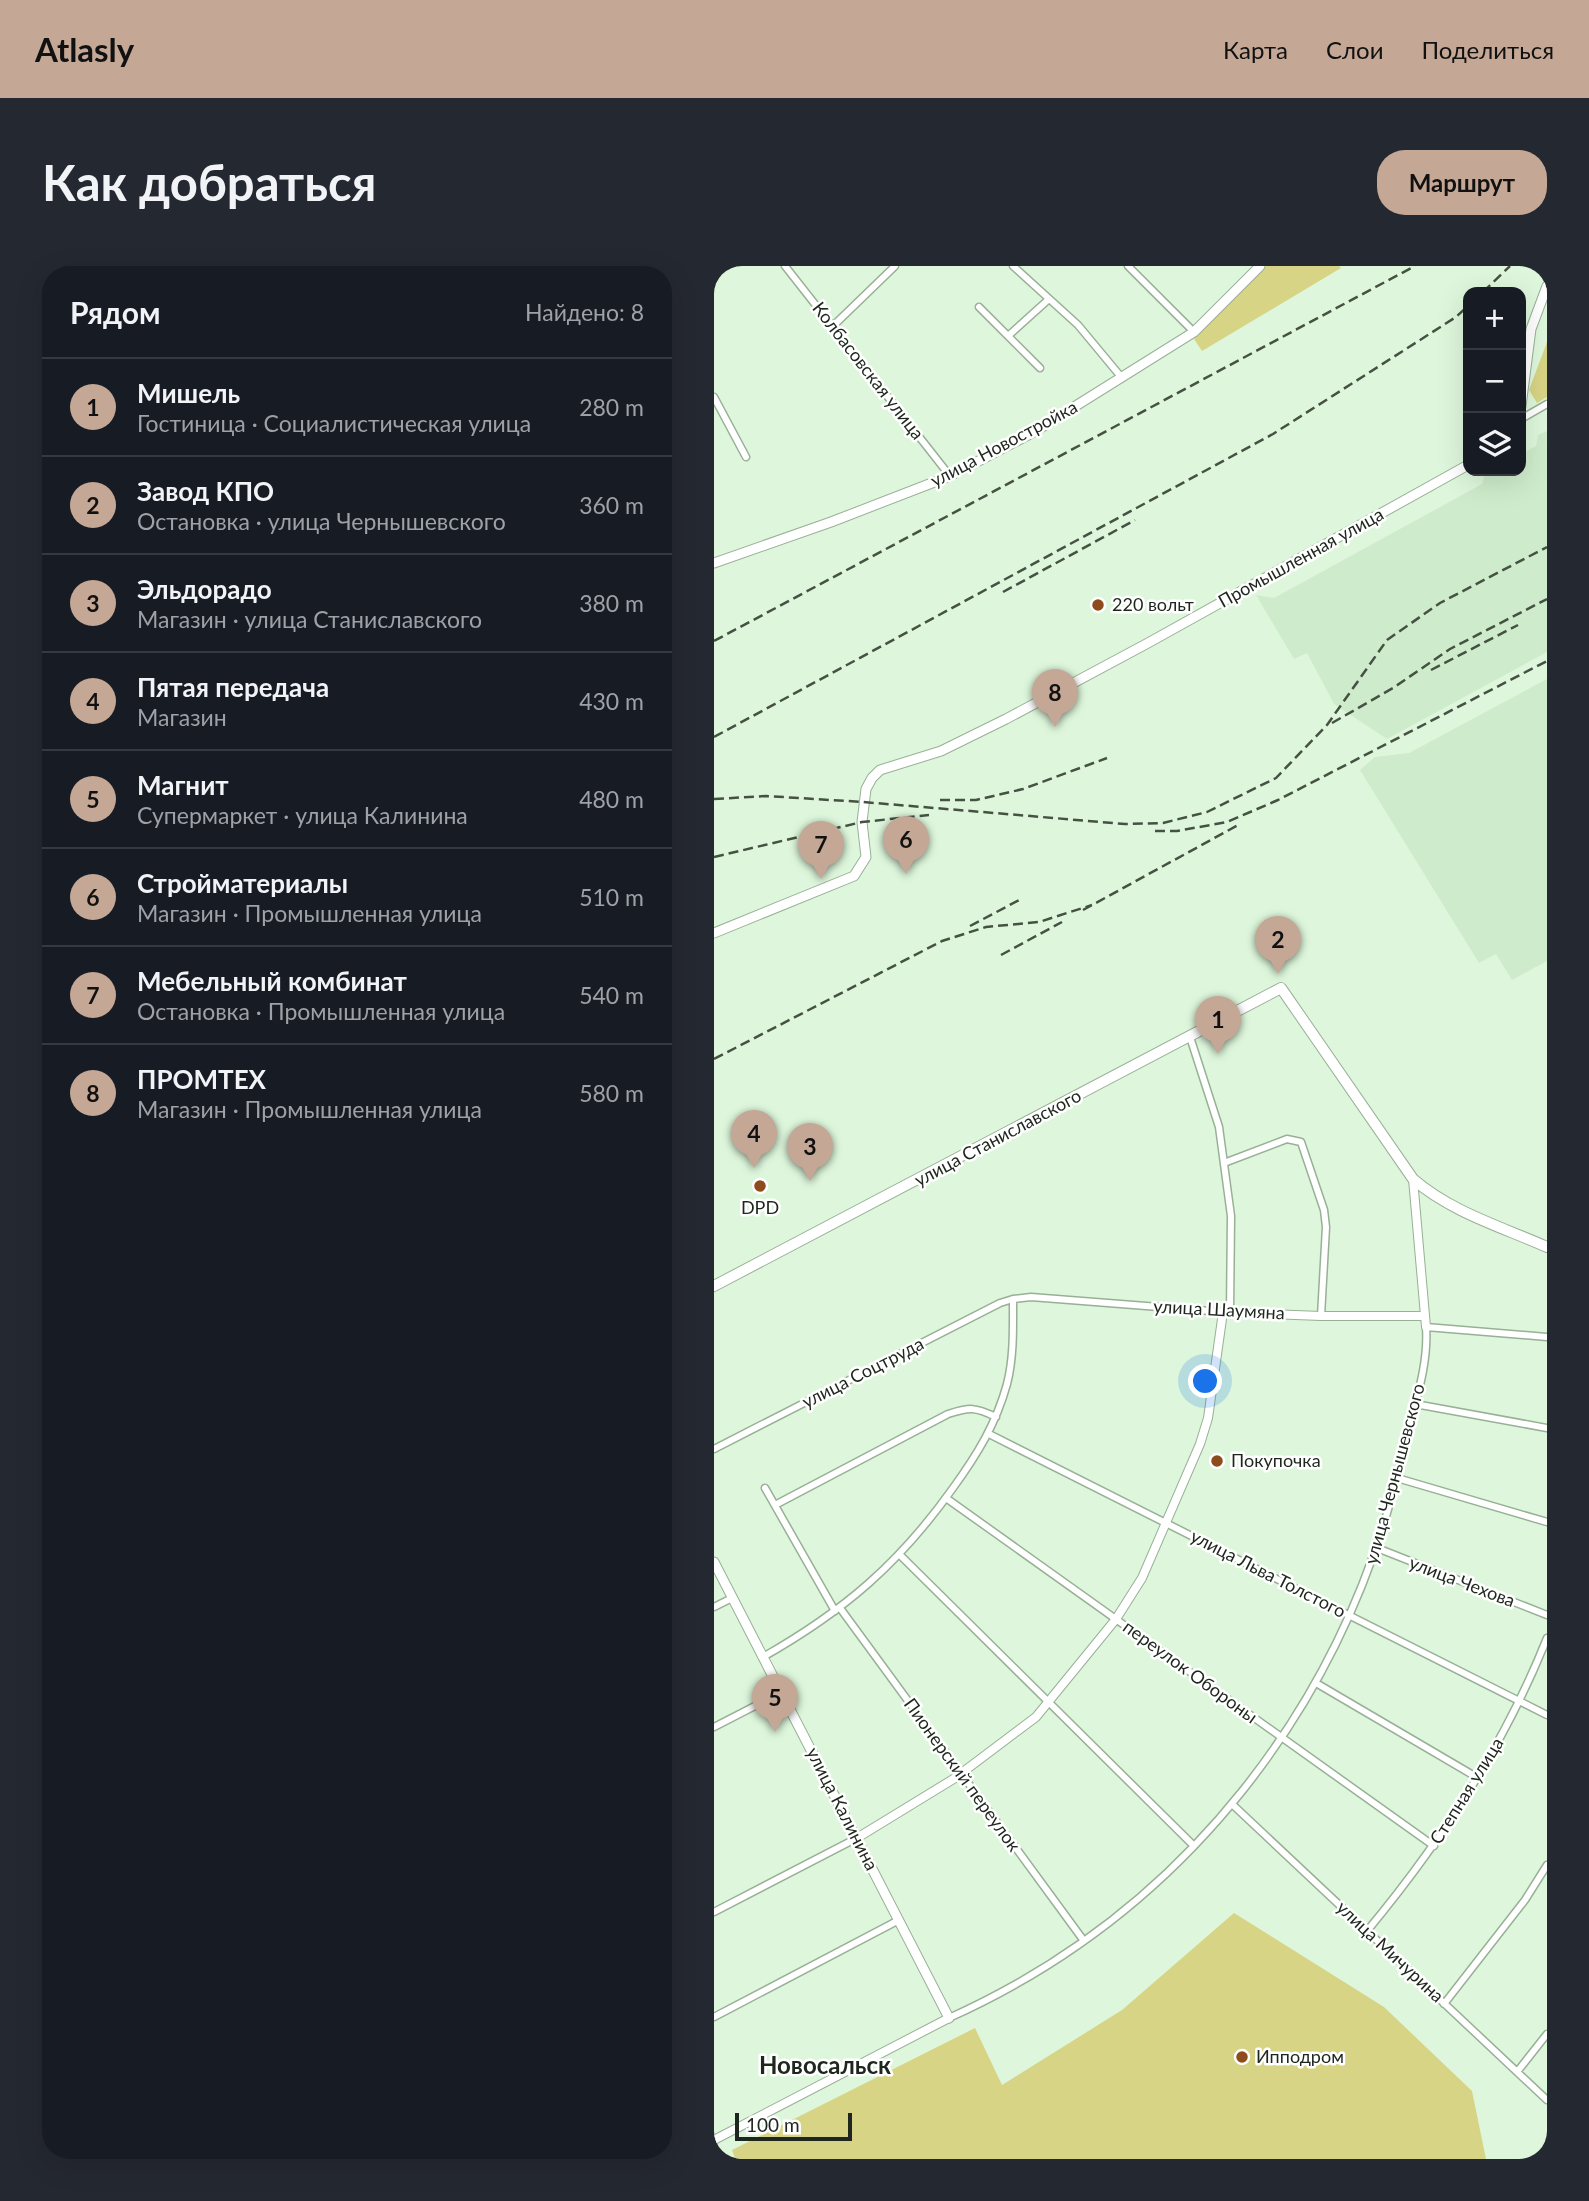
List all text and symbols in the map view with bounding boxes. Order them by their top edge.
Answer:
text: Atlasly [35,29,134,69]
text: Карта [1223,35,1288,64]
text: Слои [1326,35,1383,64]
text: Поделиться [1421,35,1554,64]
button: Маршрут [1377,150,1547,215]
text: Как добраться [42,153,376,211]
map controls [1463,287,1526,476]
button: + [1463,287,1526,350]
text: Рядом [70,294,160,330]
street label: Колбасовская улица [808,297,929,444]
text: Найдено: 8 [525,298,644,326]
button: − [1463,350,1526,413]
text: Мишель [137,377,240,409]
text: 1 [86,393,100,421]
text: 280 m [579,393,644,421]
street label: улица Новостройка [926,395,1081,491]
text: Гостиница · Социалистическая улица [137,409,531,437]
button: layers [1463,413,1526,476]
text: Завод КПО [137,475,274,507]
text: 2 [86,491,100,519]
text: 360 m [579,491,644,519]
street label: Промышленная улица [1214,502,1387,612]
text: Остановка · улица Чернышевского [137,507,506,535]
text: Эльдорадо [137,573,272,605]
text: 3 [86,589,100,617]
text: 380 m [579,589,644,617]
place label: 220 вольт [1112,593,1194,615]
marker: 220 вольт [1090,597,1106,613]
text: Магазин · улица Станиславского [137,605,482,633]
pin: 8 [1032,669,1078,727]
text: Пятая передача [137,671,329,703]
text: 4 [86,687,100,715]
text: 430 m [579,687,644,715]
text: Магазин [137,703,227,731]
text: Магнит [137,769,229,801]
text: 5 [86,785,100,813]
text: 480 m [579,785,644,813]
text: Супермаркет · улица Калинина [137,801,468,829]
pin: 6 [883,816,929,874]
pin: 7 [798,821,844,879]
text: Стройматериалы [137,867,348,899]
text: 6 [86,883,100,911]
text: 510 m [579,883,644,911]
text: Магазин · Промышленная улица [137,899,482,927]
pin: 2 [1255,916,1301,974]
text: Мебельный комбинат [137,965,407,997]
text: 7 [86,981,100,1009]
text: 540 m [579,981,644,1009]
pin: 1 [1195,996,1241,1054]
text: Остановка · Промышленная улица [137,997,505,1025]
text: ПРОМТЕХ [137,1063,266,1095]
text: 8 [86,1079,100,1107]
text: 580 m [579,1079,644,1107]
street label: улица Станиславского [910,1084,1085,1190]
text: Магазин · Промышленная улица [137,1095,482,1123]
pin: 4 [731,1110,777,1168]
pin: 3 [787,1123,833,1181]
marker: DPD [752,1178,768,1194]
place label: DPD [741,1196,779,1218]
street label: улица Шаумяна [1153,1295,1285,1323]
street label: улица Соцтруда [798,1332,927,1412]
your location [1188,1364,1222,1398]
street label: улица Чернышевского [1359,1381,1429,1567]
place label: Покупочка [1231,1449,1321,1471]
marker: Покупочка [1209,1453,1225,1469]
street label: улица Льва Толстого [1187,1524,1350,1622]
street label: улица Чехова [1406,1551,1518,1611]
street label: переулок Обороны [1119,1615,1262,1727]
pin: 5 [752,1674,798,1732]
street label: Пионерский переулок [900,1693,1026,1856]
street label: Степная улица [1425,1733,1508,1848]
street label: улица Калинина [802,1743,883,1874]
street label: улица Мичурина [1332,1896,1449,2007]
place label: Ипподром [1256,2045,1344,2067]
marker: Ипподром [1234,2049,1250,2065]
district label: Новосальск [759,2050,891,2079]
scale bar [735,2110,852,2142]
text: 100 m [746,2113,800,2136]

